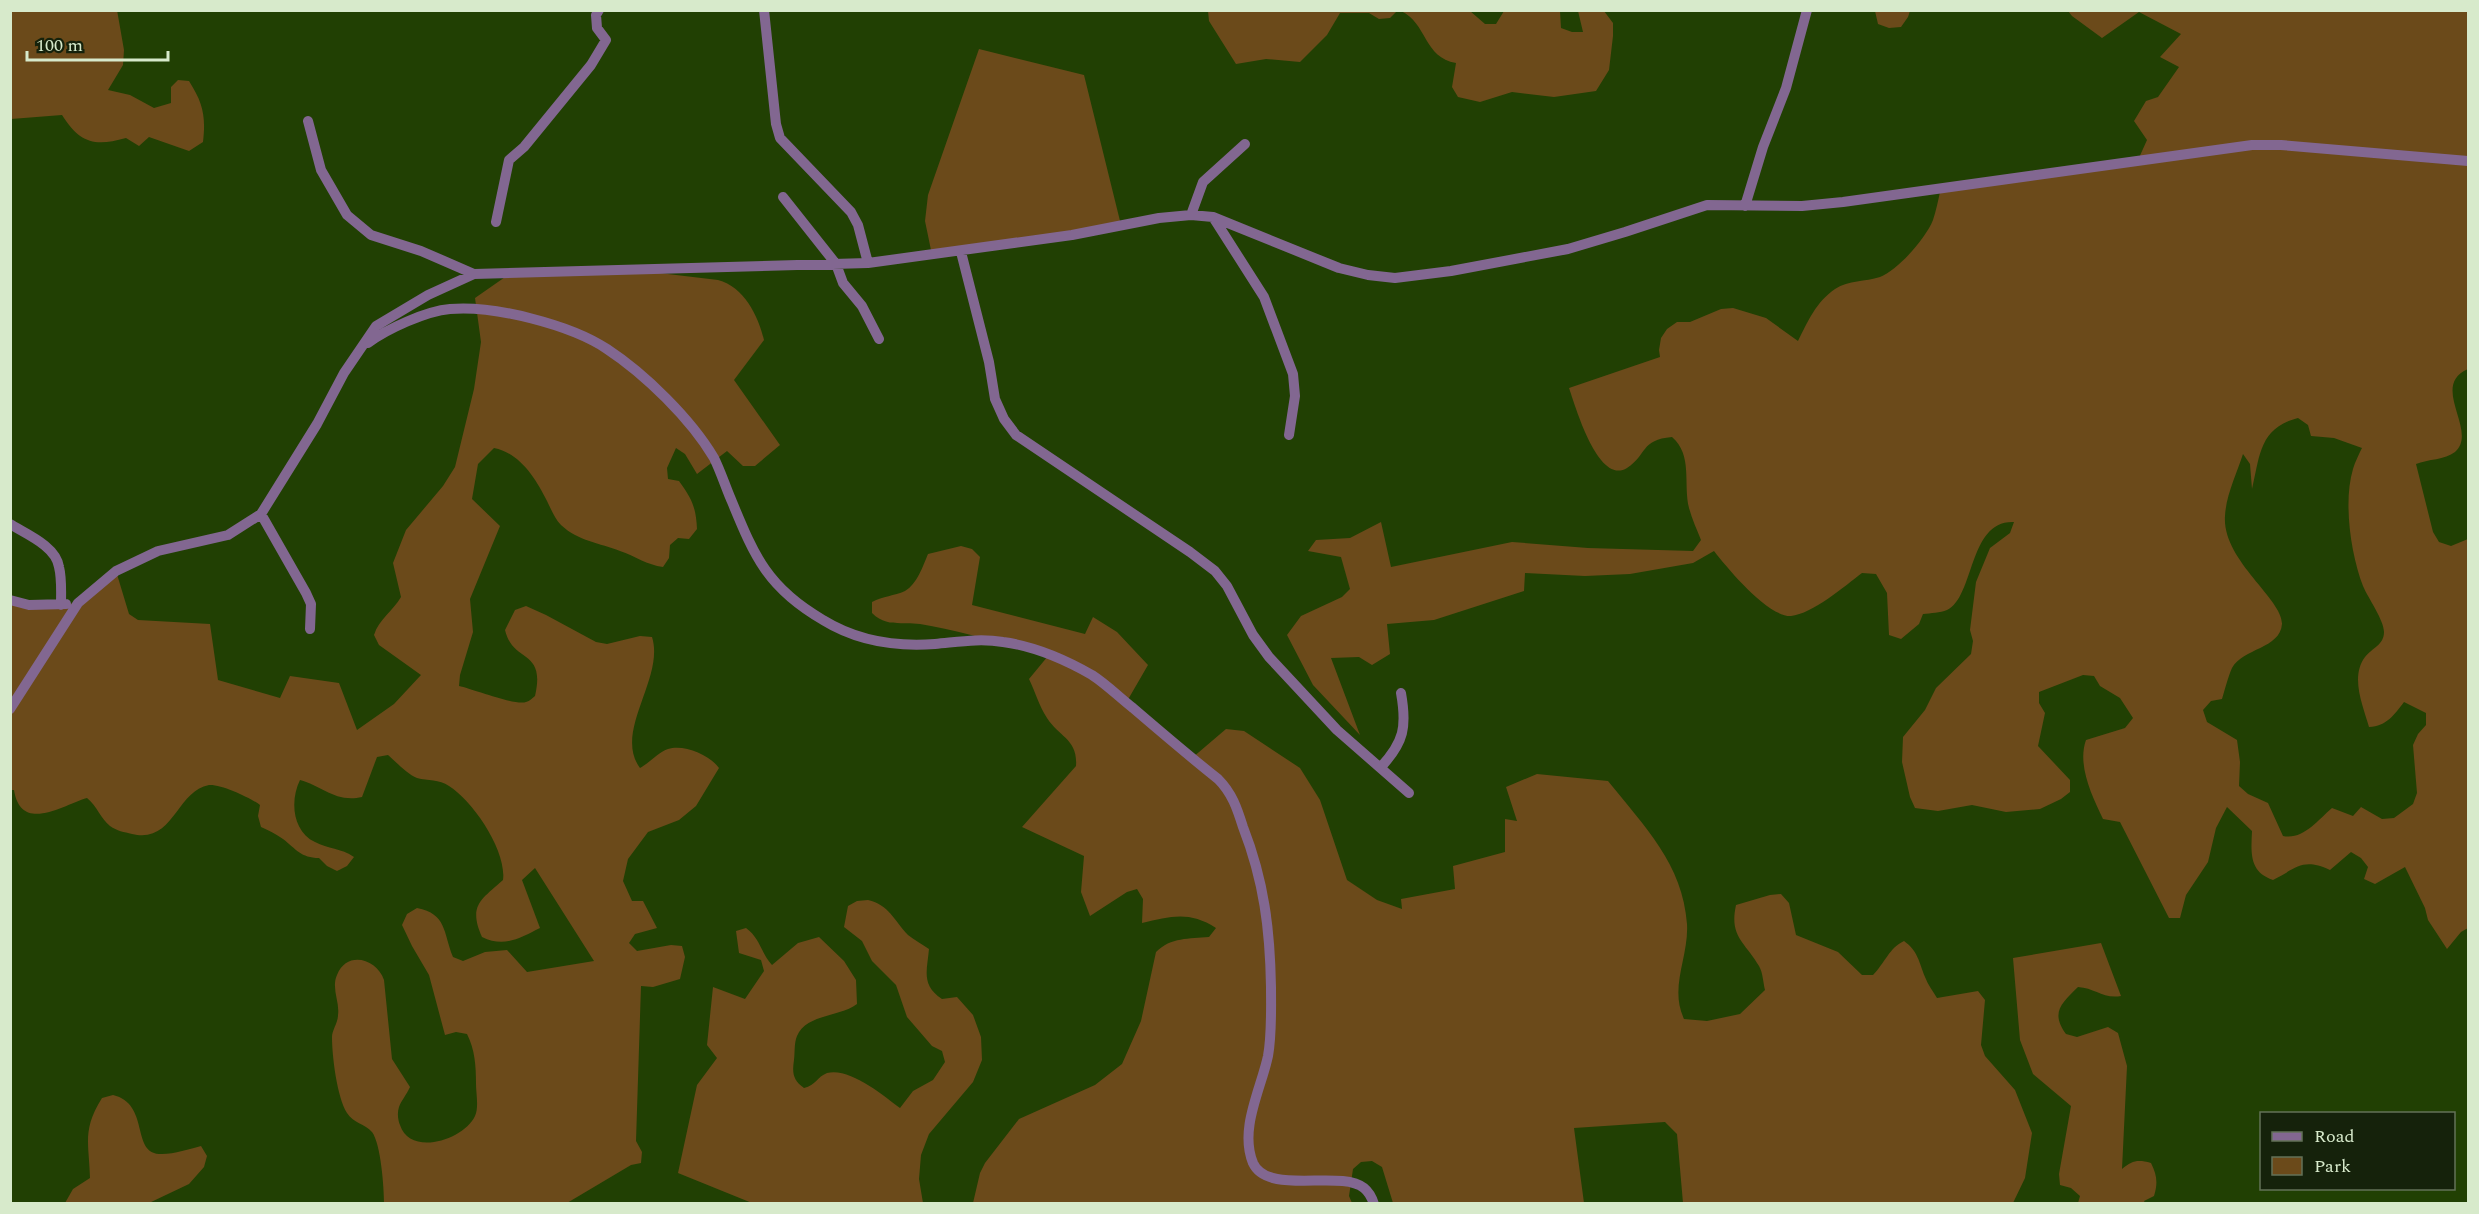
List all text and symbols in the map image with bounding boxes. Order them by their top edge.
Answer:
scale bar [27,24,168,62]
text: 100 m [36,32,83,59]
legend [2260,1112,2455,1190]
text: Road [2314,1123,2355,1150]
text: Park [2314,1153,2351,1180]

